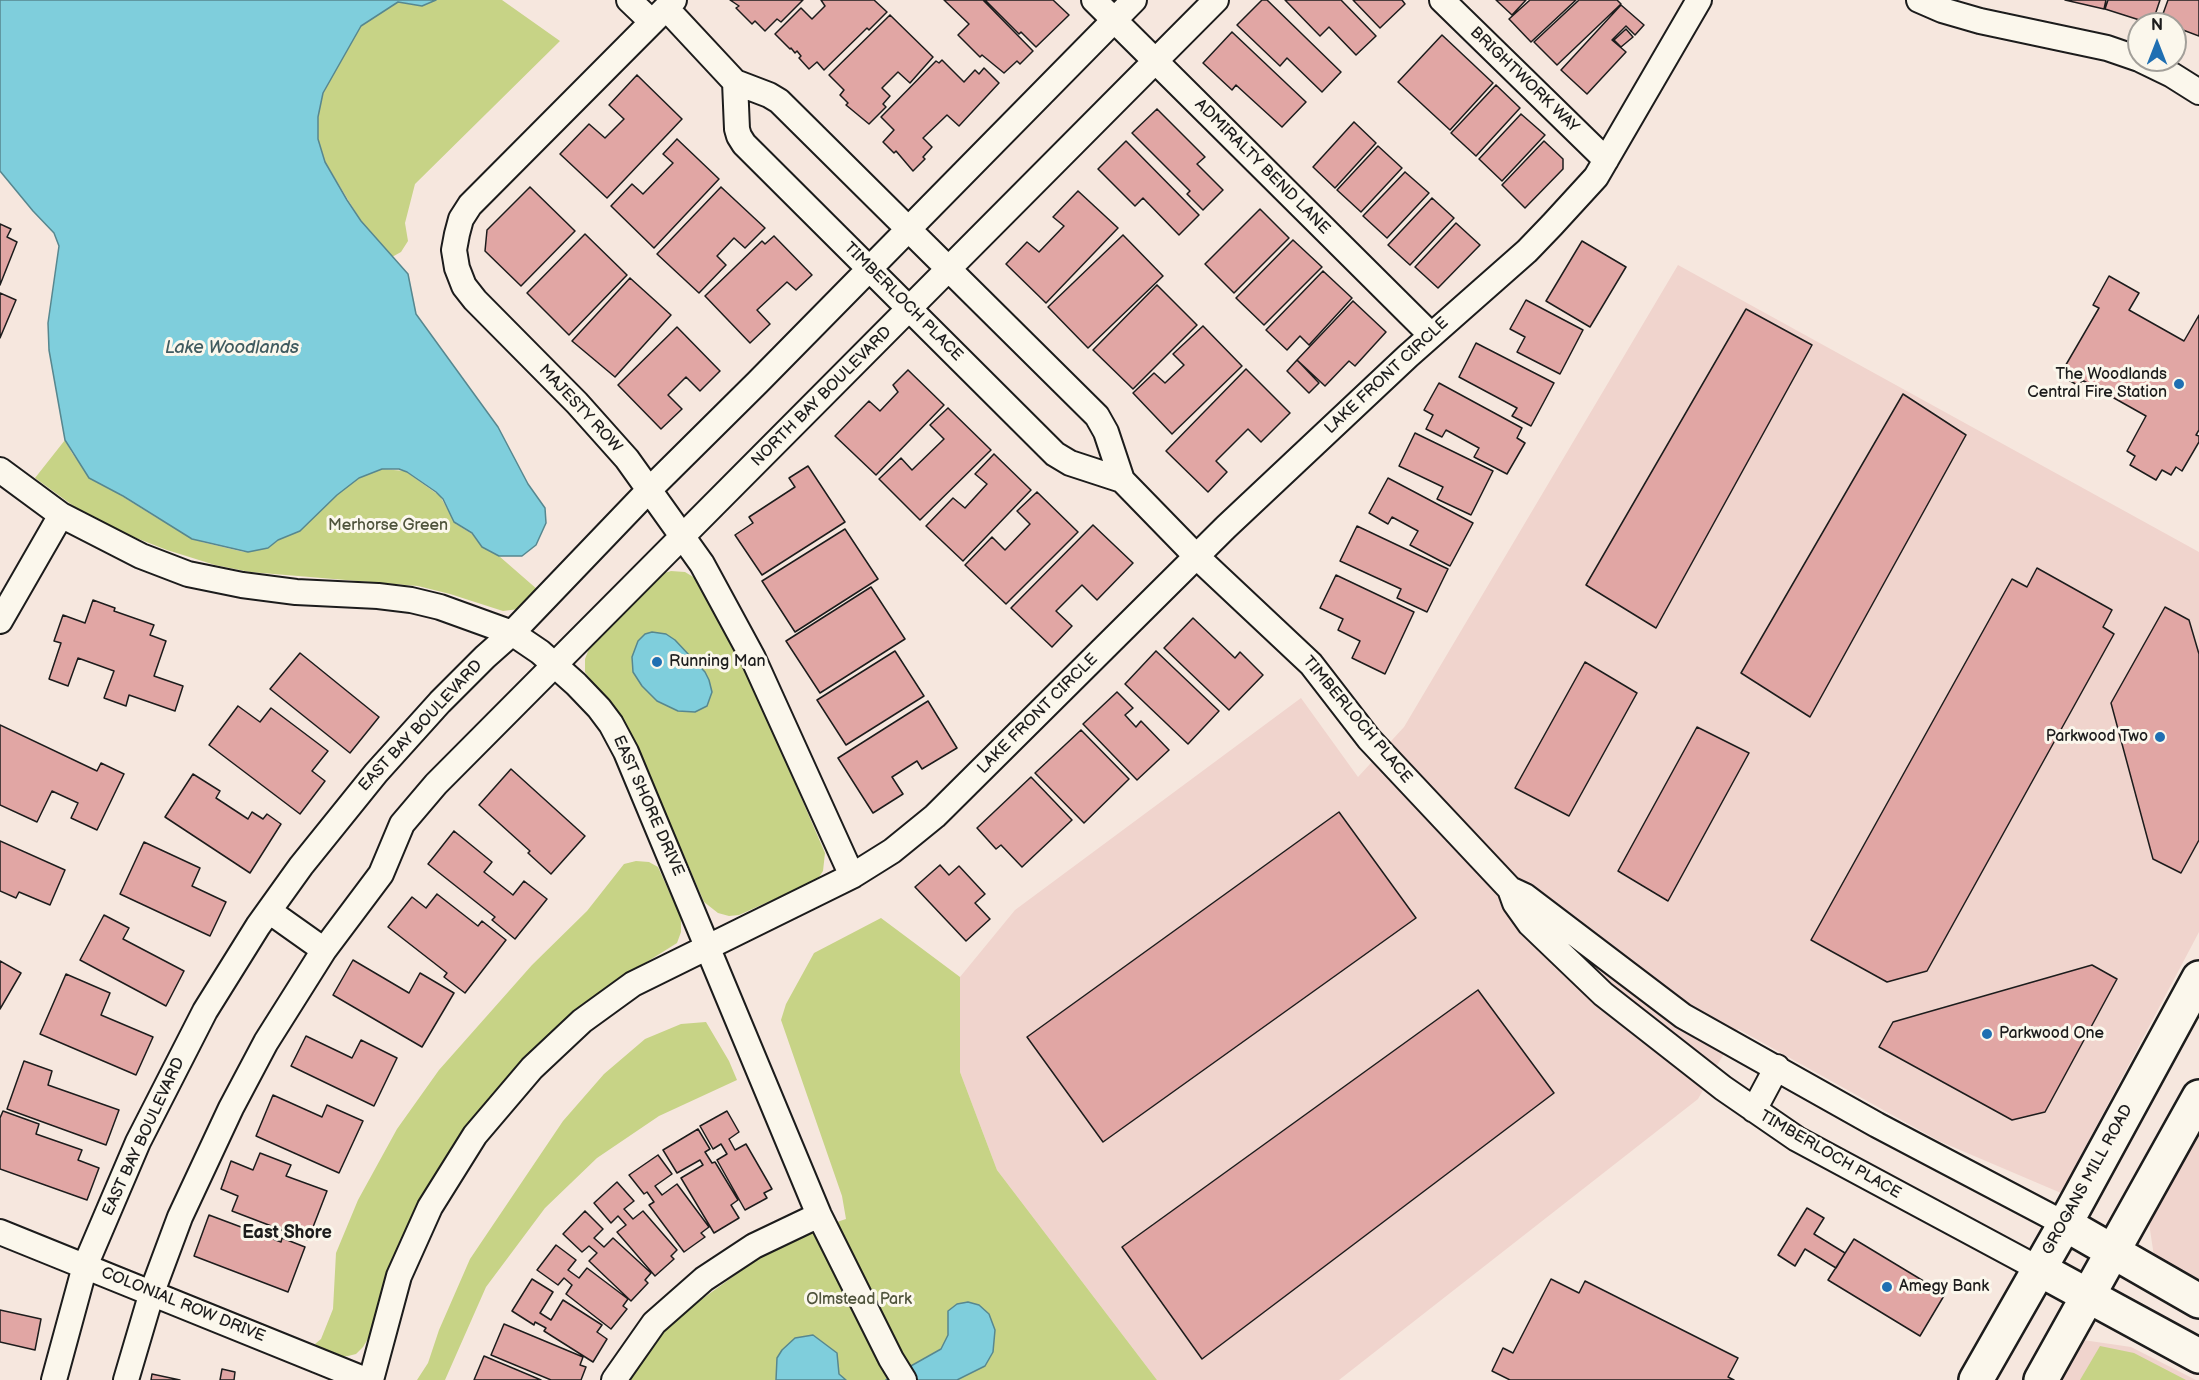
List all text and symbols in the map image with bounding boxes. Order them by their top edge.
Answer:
north arrow [2127,12,2187,72]
text: N [2151,16,2163,35]
street label: BRIGHTWORK WAY [1466,23,1582,137]
street label: ADMIRALTY BEND LANE [1190,95,1334,239]
street label: TIMBERLOCH PLACE [840,239,966,365]
street label: LAKE FRONT CIRCLE [1321,314,1453,438]
street label: NORTH BAY BOULEVARD [748,323,896,471]
water label: Lake Woodlands [165,337,299,359]
street label: MAJESTY ROW [534,361,626,457]
place label: The Woodlands Central Fire Station [2027,365,2167,403]
marker: The Woodlands Central Fire Station [2172,377,2186,391]
park label: Merhorse Green [328,516,448,536]
street label: LAKE FRONT CIRCLE [974,650,1102,778]
place label: Running Man [669,652,766,672]
street label: TIMBERLOCH PLACE [1298,653,1416,787]
marker: Running Man [650,655,664,669]
street label: EAST BAY BOULEVARD [355,656,487,796]
place label: Parkwood Two [2046,727,2148,747]
marker: Parkwood Two [2153,730,2167,744]
street label: EAST SHORE DRIVE [608,733,688,879]
place label: Parkwood One [1999,1024,2104,1044]
marker: Parkwood One [1980,1027,1994,1041]
street label: EAST BAY BOULEVARD [99,1055,189,1219]
street label: GROGANS MILL ROAD [2039,1101,2137,1259]
street label: TIMBERLOCH PLACE [1756,1107,1904,1203]
district label: East Shore [242,1222,332,1244]
street label: COLONIAL ROW DRIVE [98,1263,268,1347]
place label: Amegy Bank [1899,1277,1989,1297]
marker: Amegy Bank [1880,1280,1894,1294]
park label: Olmstead Park [806,1290,912,1310]

